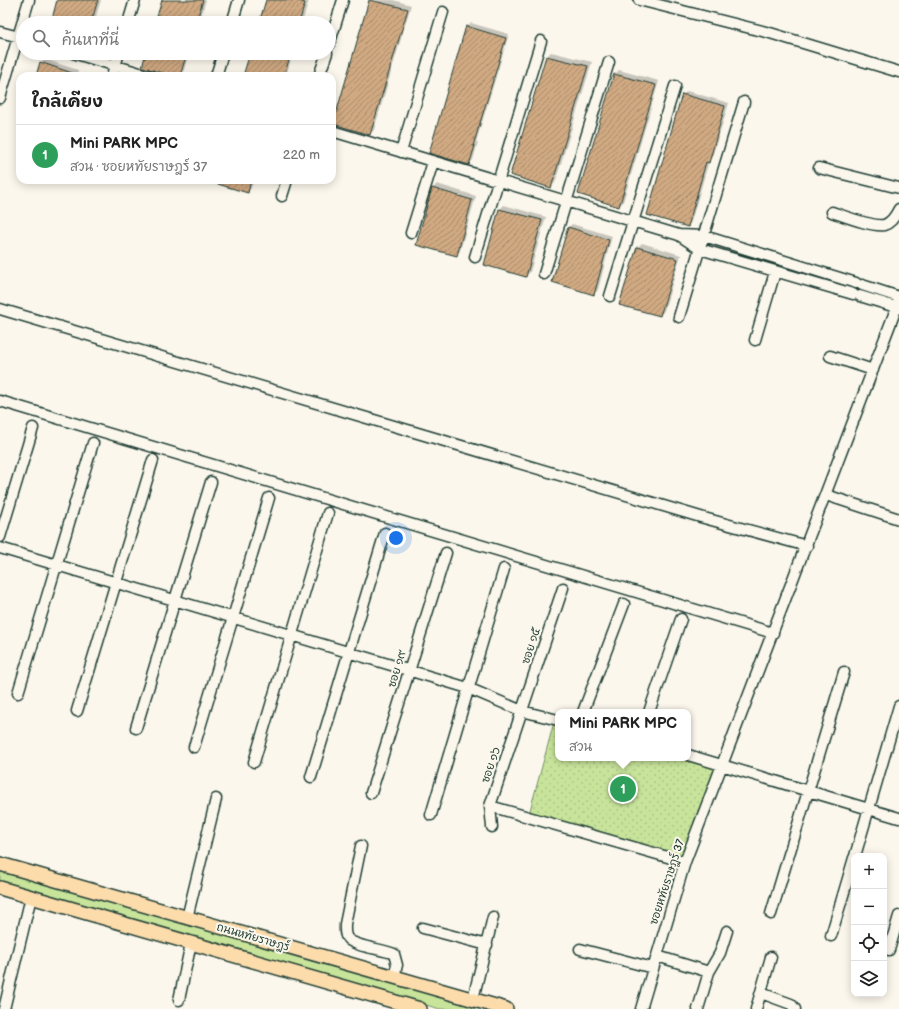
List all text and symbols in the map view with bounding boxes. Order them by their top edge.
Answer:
search box [16,16,336,60]
icon: search [30,27,52,49]
text: ค้นหาที่นี่ [62,31,119,50]
text: ใกล้เคียง [32,92,103,112]
text: Mini PARK MPC [70,134,178,153]
text: 1 [42,147,48,163]
text: 220 m [283,147,320,163]
text: สวน · ซอยหทัยราษฎร์ 37 [70,159,207,175]
your location [386,528,406,548]
street label: ซอย ๑๕ [519,626,543,666]
street label: ซอย ๑๙ [385,648,409,689]
popup [555,709,691,761]
text: Mini PARK MPC [569,714,677,733]
text: สวน [569,739,592,755]
street label: ซอย ๑๖ [479,745,503,785]
pin: 1 [610,774,636,804]
street label: ซอยหทัยราษฎร์ 37 [645,836,688,927]
map controls [851,853,887,997]
button: + [851,853,887,889]
button: − [851,889,887,925]
street label: ถนนหทัยราษฎร์ [215,918,292,955]
button: locate [851,925,887,961]
button: layers [851,961,887,997]

